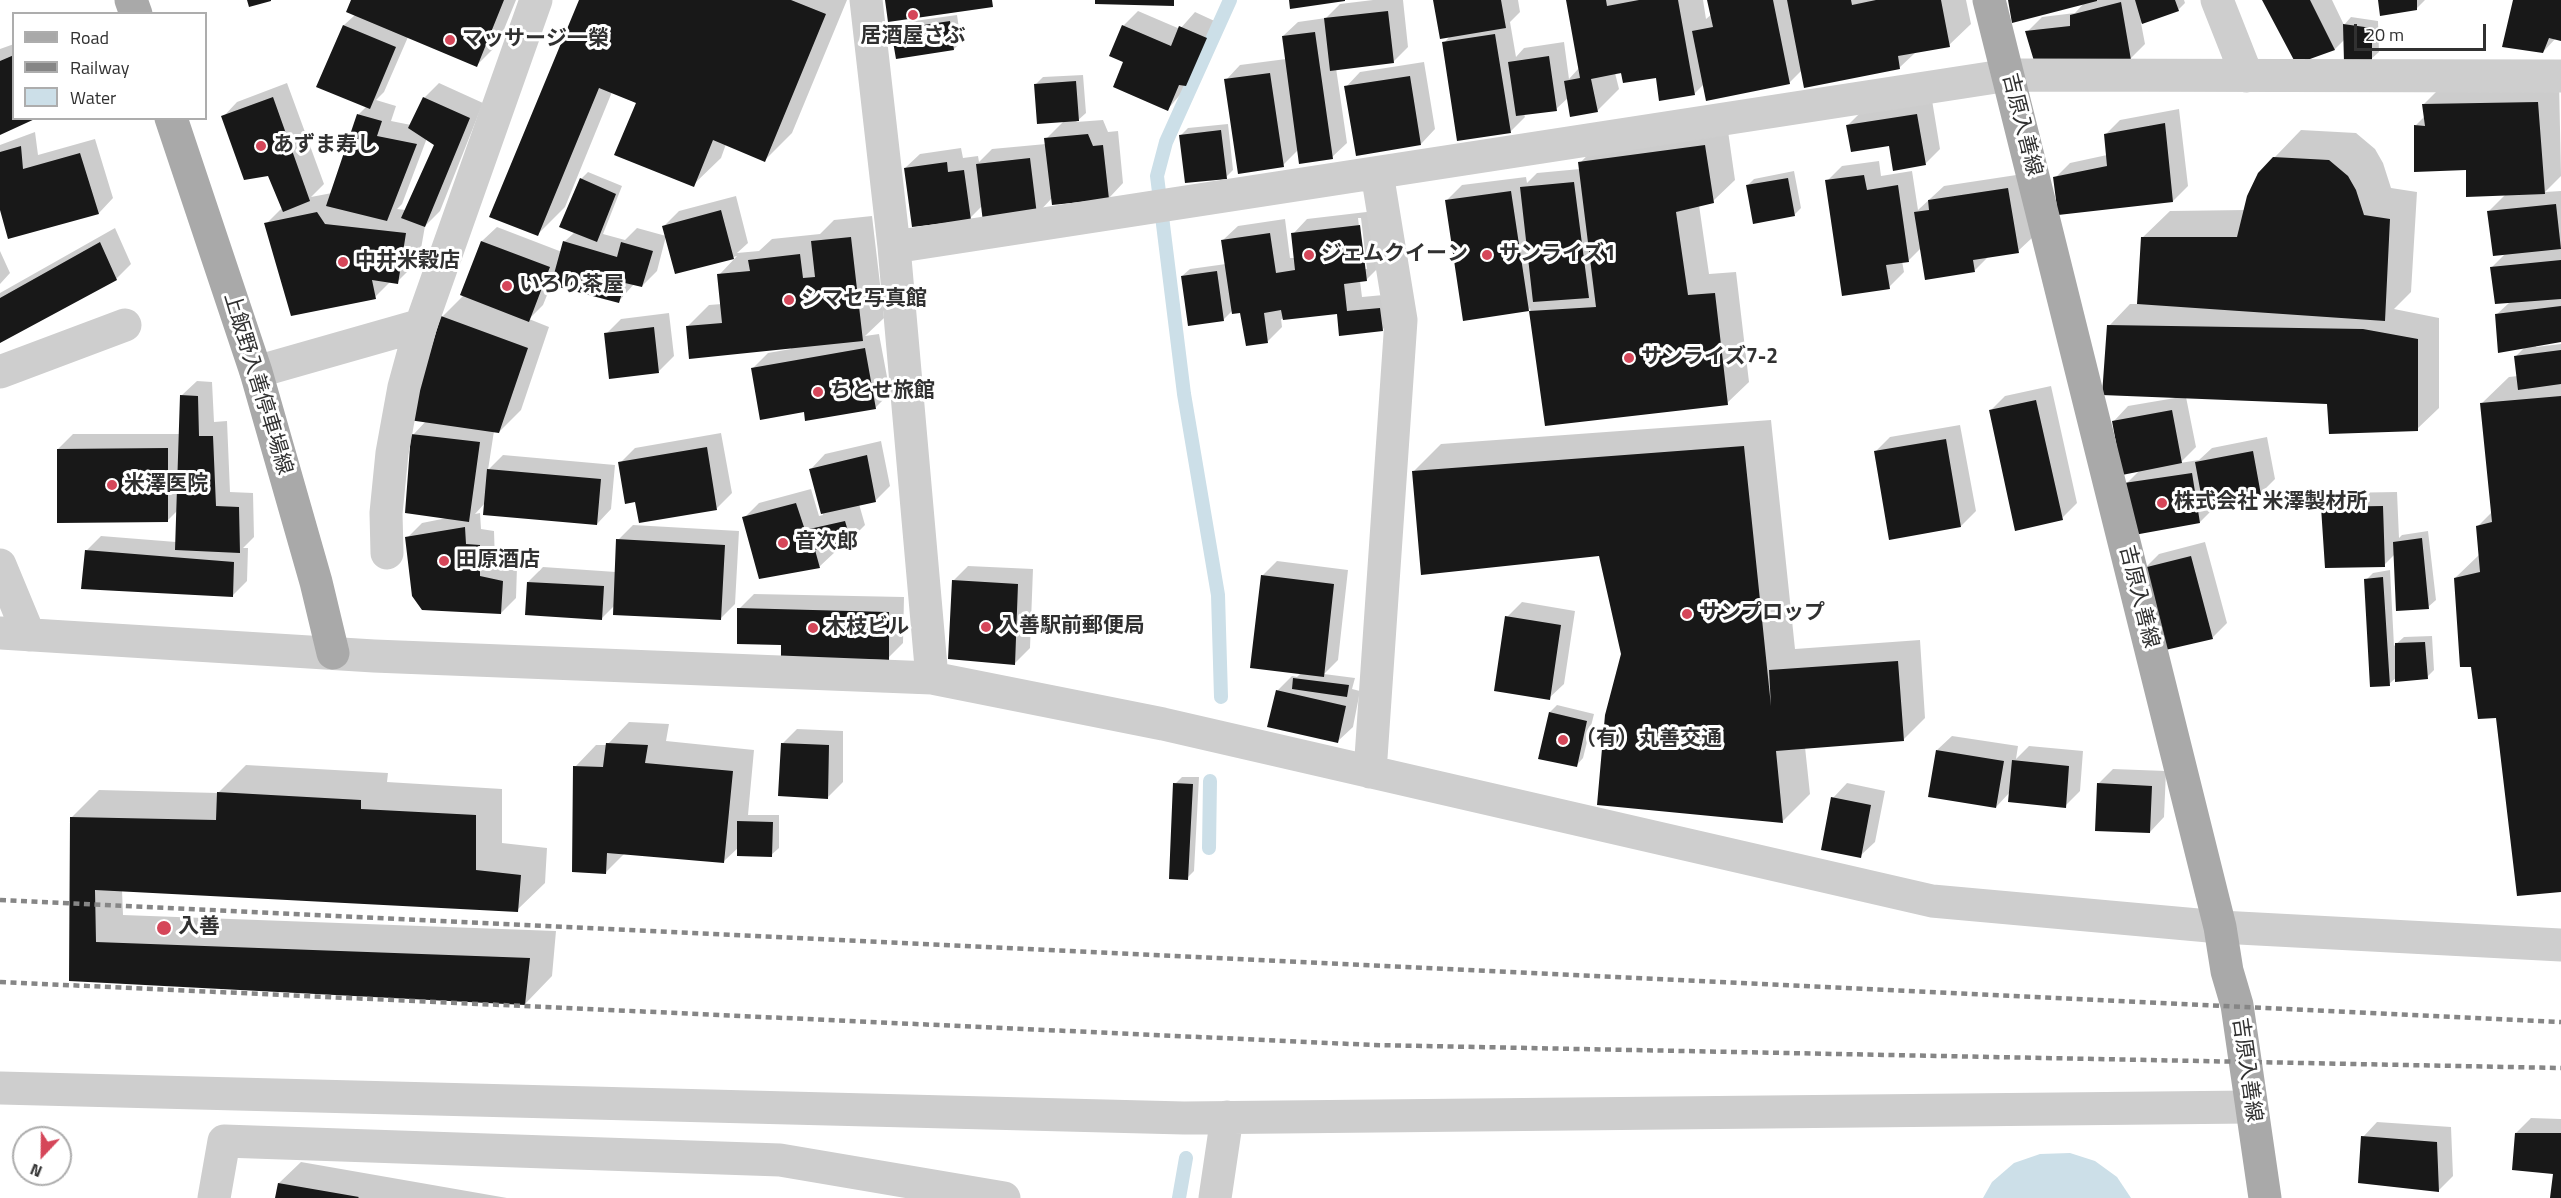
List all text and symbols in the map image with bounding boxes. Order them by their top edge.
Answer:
marker: 居酒屋さぶ [906,8,920,22]
legend [12,12,207,120]
scale bar [2357,12,2489,50]
text: 20 m [2365,21,2404,48]
text: Road [70,24,109,51]
place label: 居酒屋さぶ [861,24,965,50]
place label: マッサージ一榮 [462,27,609,53]
marker: マッサージ一榮 [443,33,457,47]
text: Railway [70,54,129,81]
street label: 吉原入善線 [1996,71,2046,179]
text: Water [70,84,116,111]
place label: あずま寿し [273,133,378,159]
marker: あずま寿し [254,139,268,153]
place label: ジェムクイーン [1321,242,1468,268]
place label: サンライズ1 [1499,242,1616,268]
marker: ジェムクイーン [1302,248,1316,262]
marker: サンライズ1 [1480,248,1494,262]
place label: 中井米穀店 [355,249,460,275]
marker: 中井米穀店 [336,255,350,269]
place label: いろり茶屋 [519,273,624,299]
marker: いろり茶屋 [500,279,514,293]
place label: シマセ写真館 [801,287,927,313]
street label: 上飯野入善停車場線 [217,290,297,478]
marker: シマセ写真館 [782,293,796,307]
place label: サンライズ7-2 [1641,345,1778,371]
marker: サンライズ7-2 [1622,351,1636,365]
place label: ちとせ旅館 [830,379,935,405]
marker: ちとせ旅館 [811,385,825,399]
place label: 米澤医院 [124,472,208,498]
marker: 米澤医院 [105,478,119,492]
place label: 株式会社 米澤製材所 [2174,490,2368,516]
marker: 株式会社 米澤製材所 [2155,496,2169,510]
place label: 音次郎 [795,530,858,556]
marker: 音次郎 [776,536,790,550]
street label: 吉原入善線 [2113,543,2163,651]
place label: 田原酒店 [456,548,540,574]
marker: 田原酒店 [437,554,451,568]
place label: サンプロップ [1699,601,1825,627]
marker: サンプロップ [1680,607,1694,621]
place label: 入善駅前郵便局 [998,614,1145,640]
place label: 木枝ビル [825,615,909,641]
marker: 入善駅前郵便局 [979,620,993,634]
marker: 木枝ビル [806,621,820,635]
place label: （有）丸善交通 [1575,727,1722,753]
marker: （有）丸善交通 [1556,733,1570,747]
place label: 入善 [178,915,220,941]
marker: 入善 [155,919,173,937]
street label: 吉原入善線 [2226,1016,2266,1124]
north arrow [12,1126,72,1186]
text: N [26,1158,46,1184]

